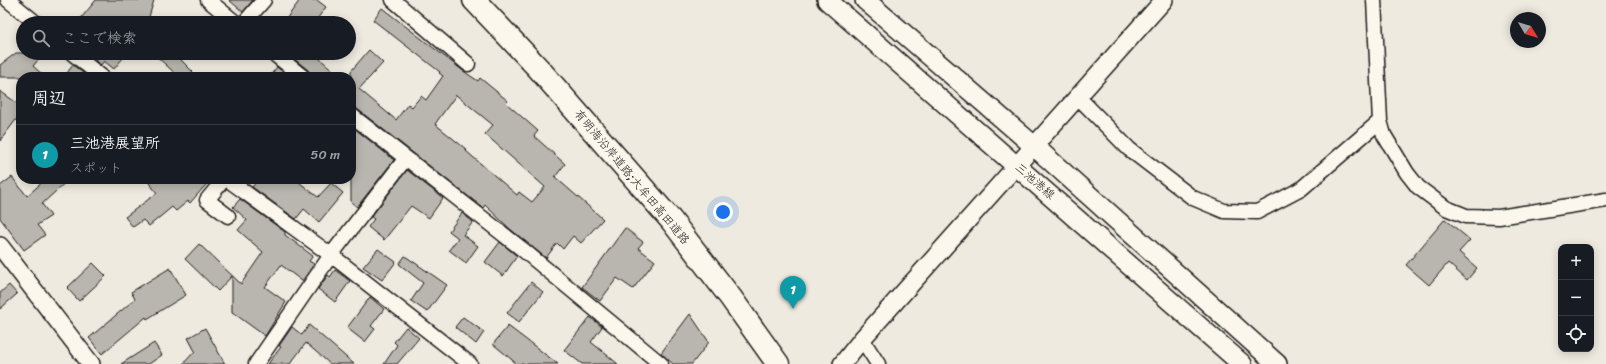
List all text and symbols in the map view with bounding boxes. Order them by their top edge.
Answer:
north arrow [1510,12,1546,48]
search box [16,16,356,60]
text: ここで検索 [62,25,137,51]
icon: search [30,27,52,49]
text: 周辺 [32,83,66,113]
street label: 有明海沿岸道路;大牟田高田道路 [568,104,696,250]
text: 三池港展望所 [70,130,160,156]
text: 1 [42,143,48,166]
text: 50 m [310,143,340,166]
text: スポット [70,156,122,179]
street label: 三池港線 [1010,157,1060,205]
your location [713,202,733,222]
map controls [1558,244,1594,352]
button: + [1558,244,1594,280]
pin: 1 [780,276,806,309]
button: − [1558,280,1594,316]
button: locate [1558,316,1594,352]

